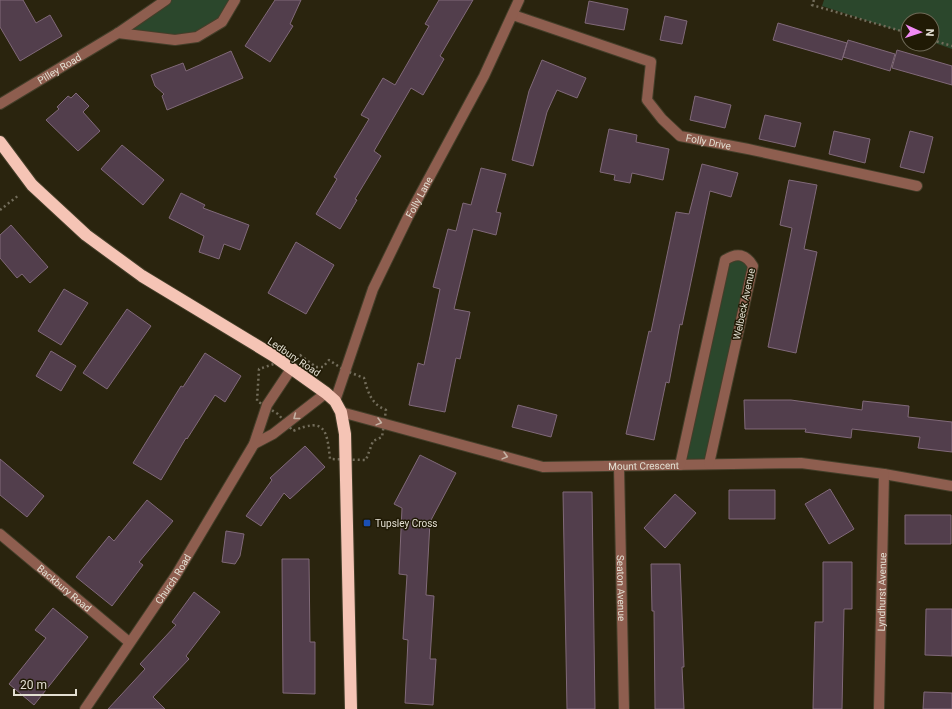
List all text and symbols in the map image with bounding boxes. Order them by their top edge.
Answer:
north arrow [900,12,940,52]
text: N [923,28,936,37]
street label: Pilley Road [35,51,83,86]
street label: Folly Drive [685,132,732,151]
street label: Folly Lane [403,175,434,219]
street label: Welbeck Avenue [731,267,757,341]
street label: Ledbury Road [266,335,322,379]
one-way arrow [293,412,300,419]
one-way arrow [375,417,382,426]
one-way arrow [501,451,508,460]
street label: Mount Crescent [608,459,679,471]
marker: Tupsley Cross [362,518,372,528]
place label: Tupsley Cross [375,518,438,529]
street label: Church Road [153,552,193,606]
street label: Lyndhurst Avenue [875,553,888,632]
street label: Seaton Avenue [615,555,628,621]
street label: Backbury Road [35,562,94,614]
scale bar [14,671,76,697]
text: 20 m [20,678,47,692]

